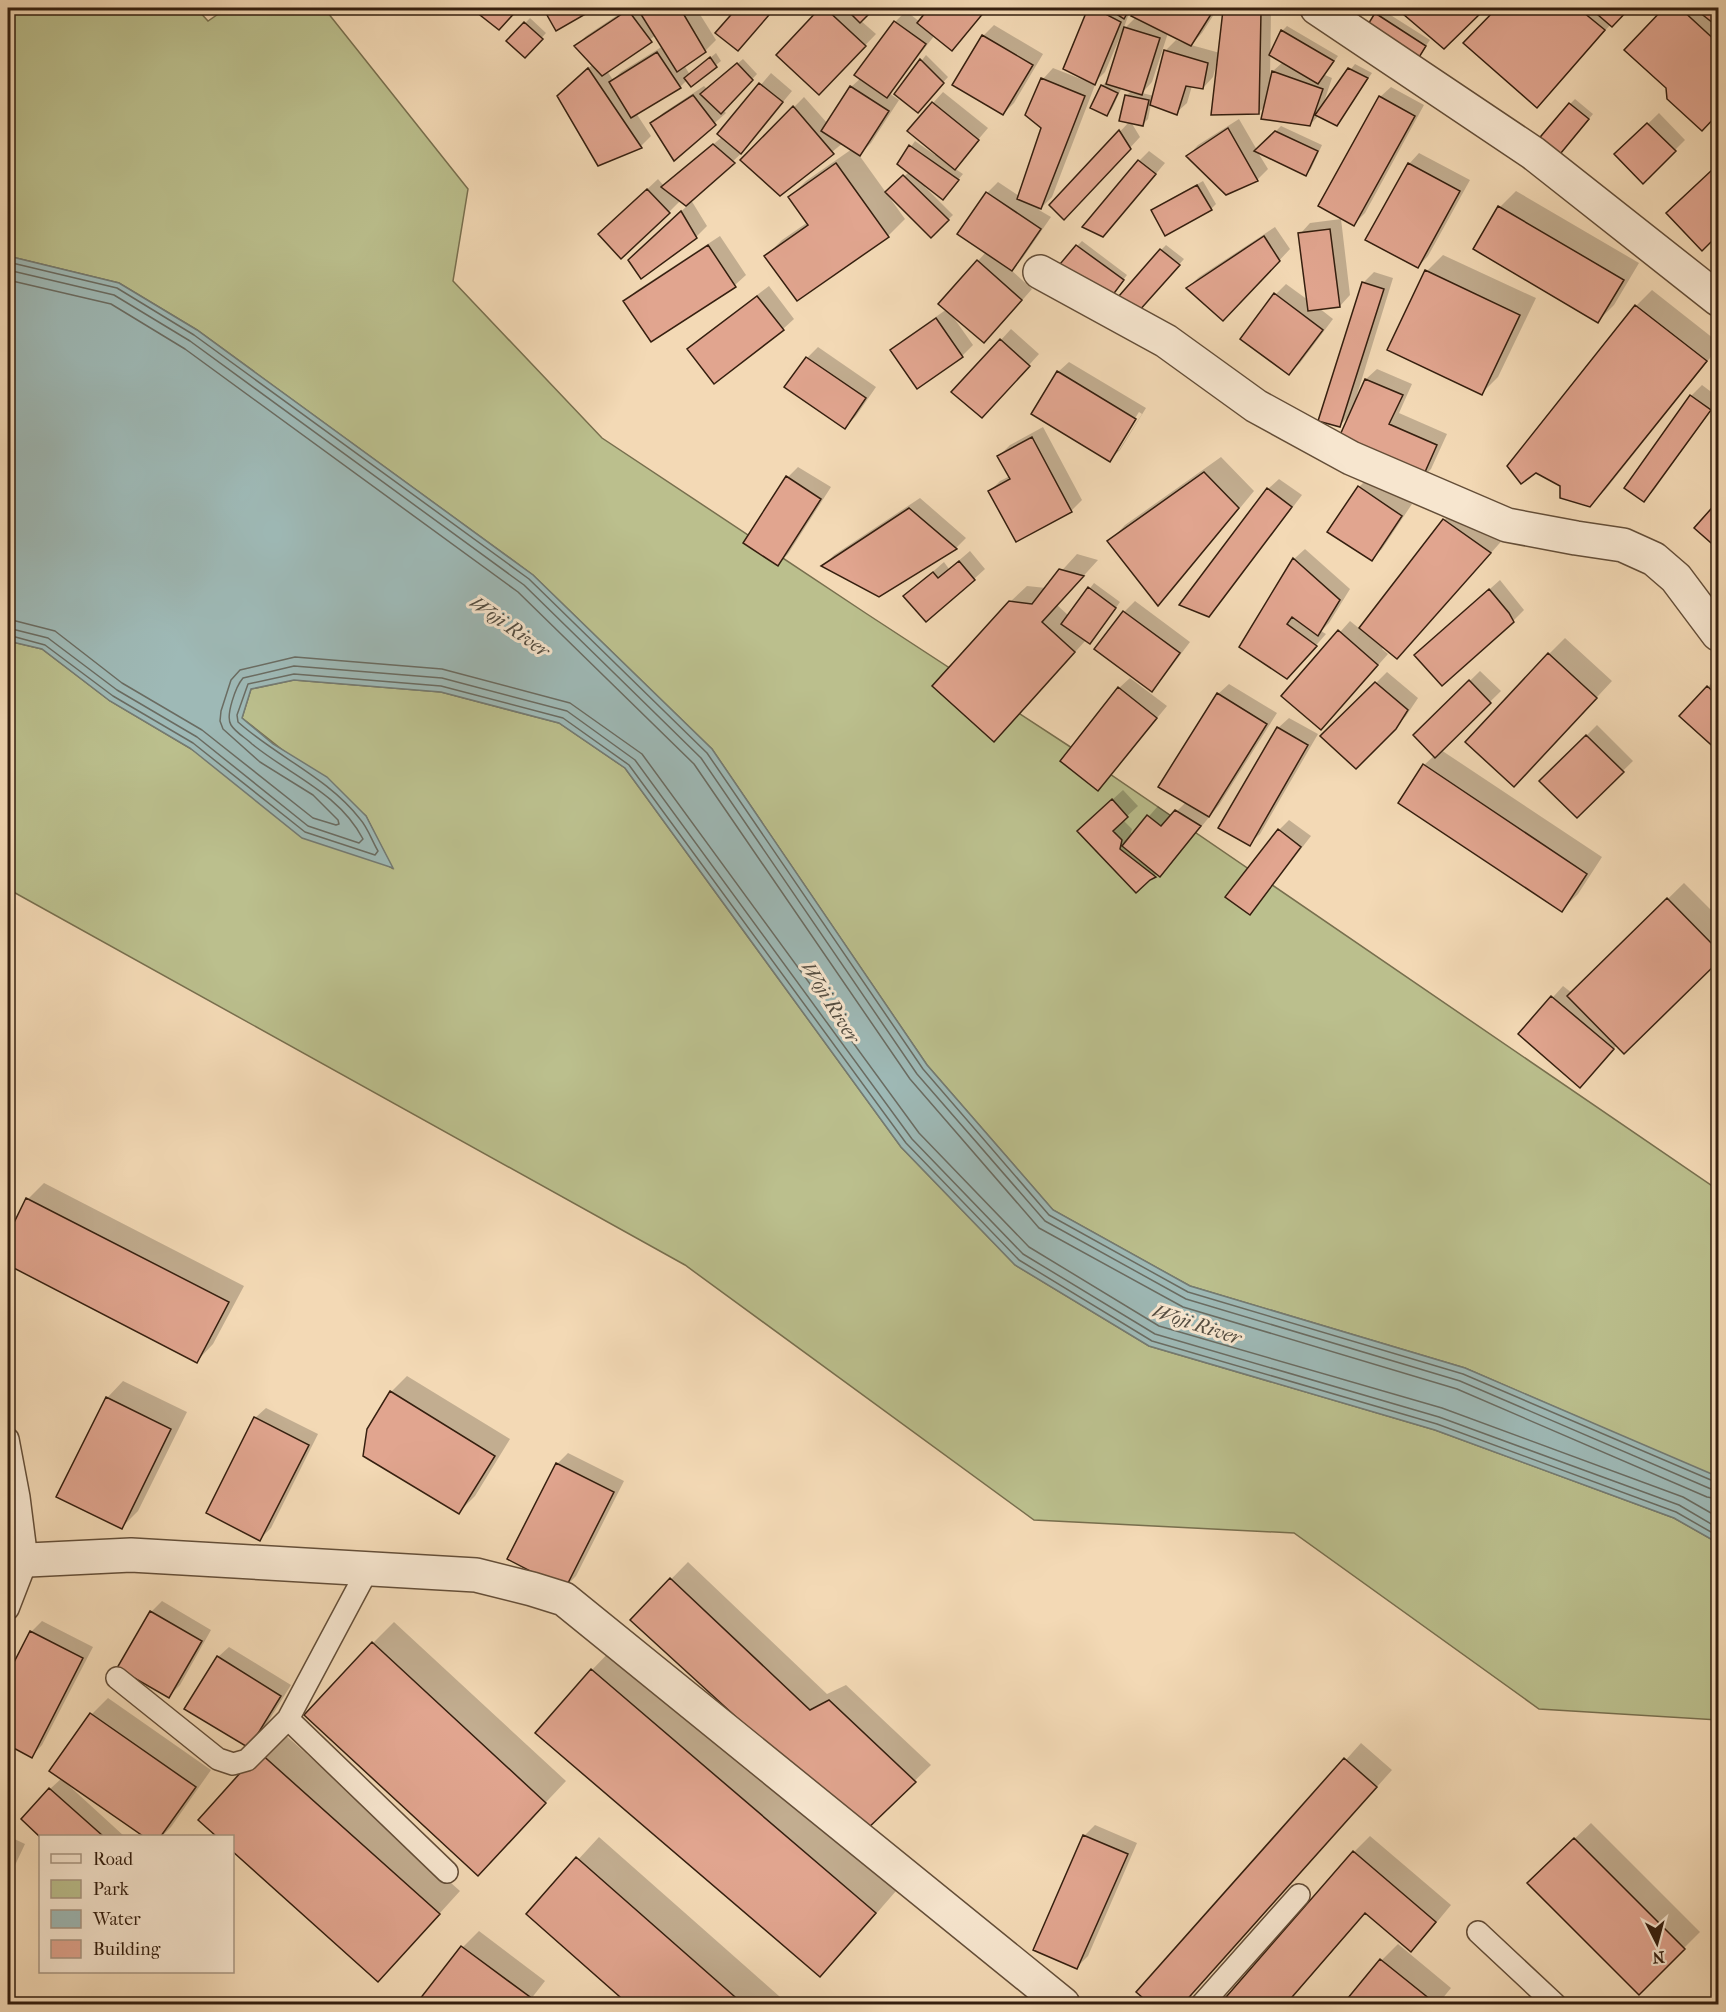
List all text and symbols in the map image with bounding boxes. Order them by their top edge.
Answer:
water label: Woji River [466,591,556,663]
water label: Woji River [797,957,866,1049]
water label: Woji River [1150,1299,1246,1350]
legend [39,1835,234,1973]
text: Road [93,1849,133,1870]
text: Park [93,1879,130,1900]
text: Water [92,1909,141,1930]
north arrow [1627,1913,1687,1973]
text: Building [93,1939,161,1960]
text: N [1651,1947,1666,1968]

